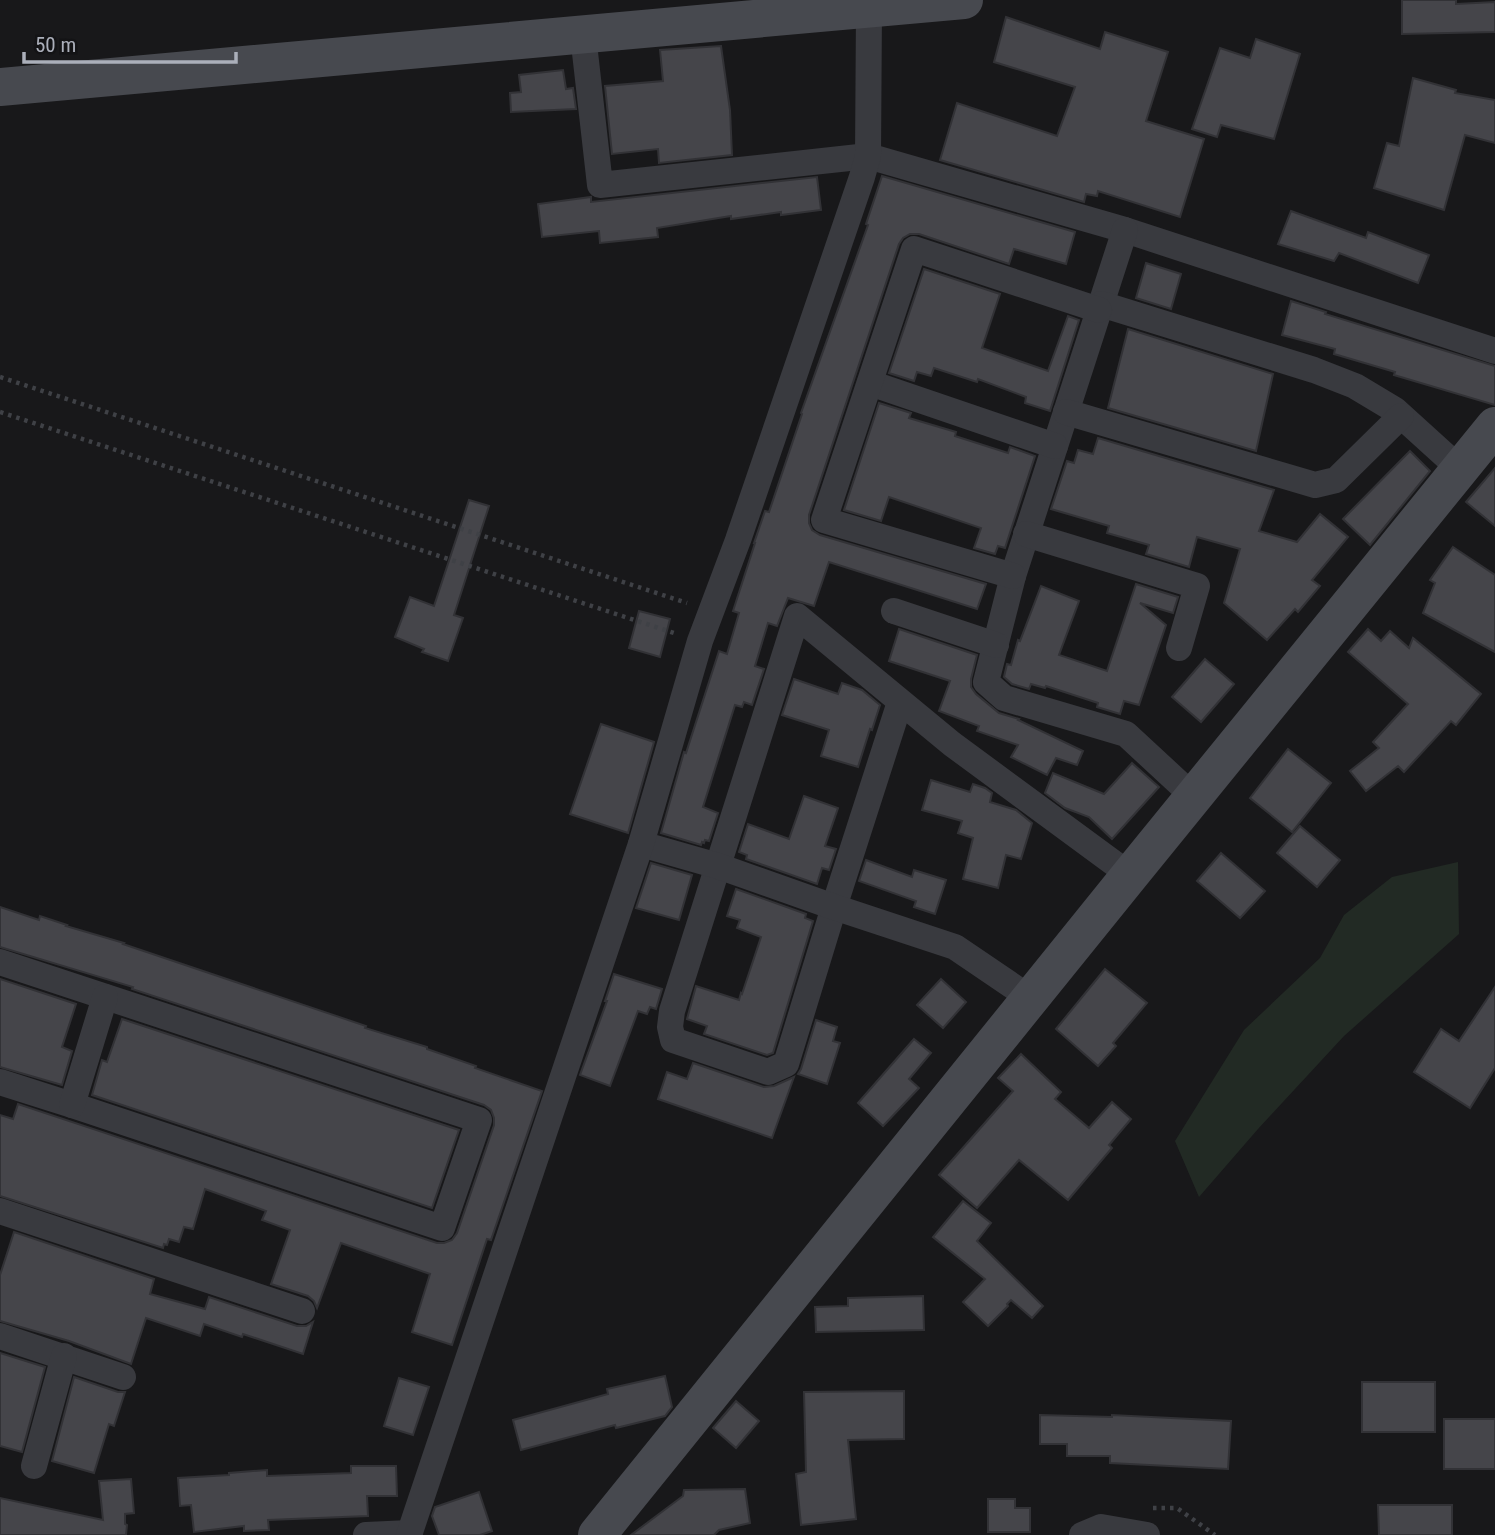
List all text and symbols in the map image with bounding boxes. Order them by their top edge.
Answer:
scale bar [24,21,236,65]
text: 50 m [35,33,76,57]

